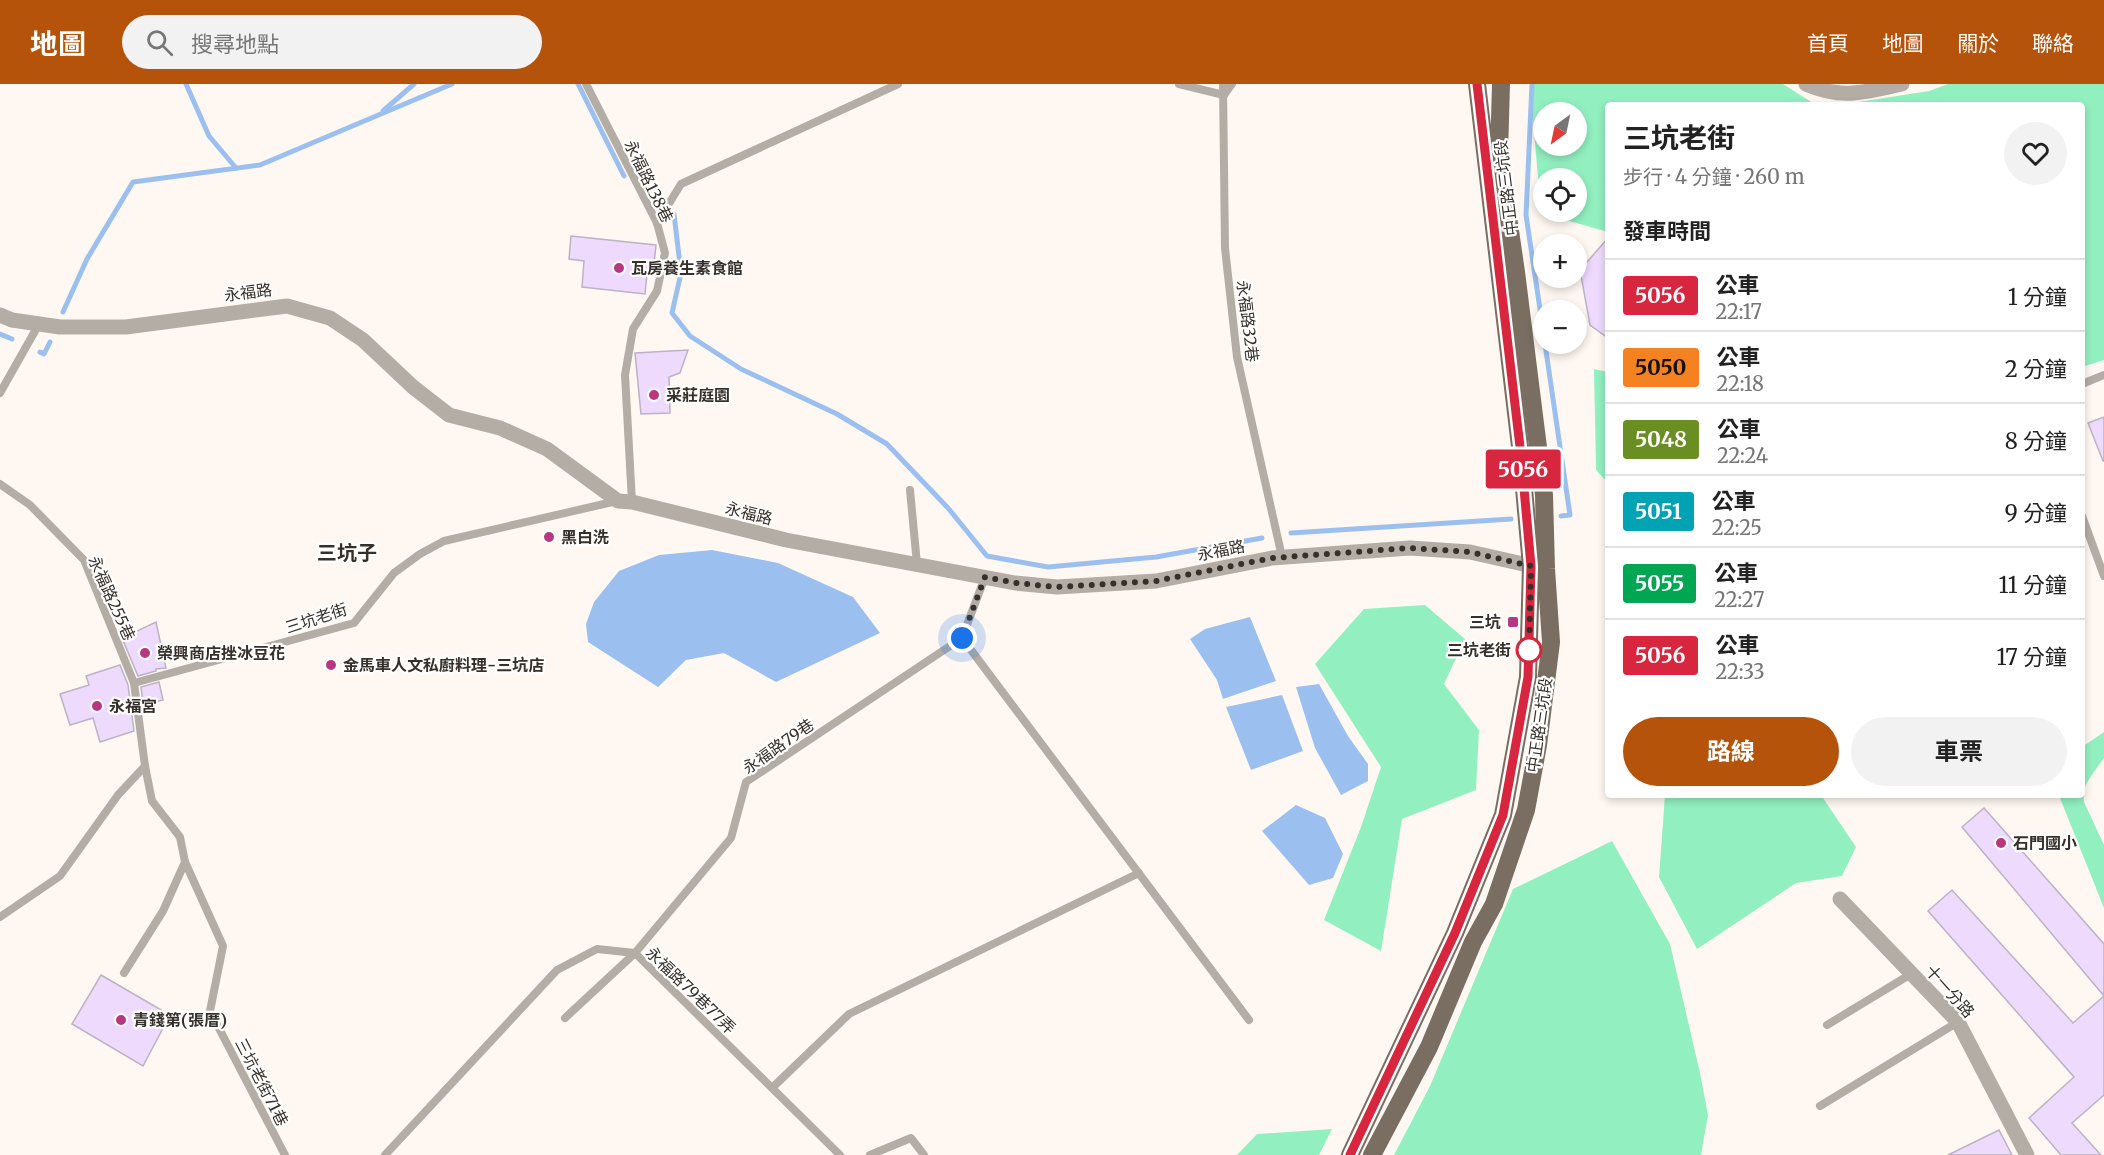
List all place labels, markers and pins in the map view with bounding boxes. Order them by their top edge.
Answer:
place label: 瓦房養生素食館 [631,258,743,278]
marker: 瓦房養生素食館 [612,261,626,275]
place label: 采莊庭園 [666,385,730,405]
marker: 采莊庭園 [647,388,661,402]
place label: 黑白洗 [561,527,609,547]
marker: 黑白洗 [542,530,556,544]
place label: 三坑 [1469,612,1501,632]
marker: 三坑 [1506,615,1520,629]
marker: 三坑老街 [1516,637,1542,663]
place label: 三坑老街 [1447,640,1511,660]
place label: 榮興商店挫冰豆花 [157,643,285,663]
marker: 榮興商店挫冰豆花 [138,646,152,660]
place label: 金馬車人文私廚料理-三坑店 [343,655,544,675]
marker: 金馬車人文私廚料理-三坑店 [324,658,338,672]
place label: 永福宮 [109,696,157,716]
marker: 永福宮 [90,699,104,713]
place label: 石門國小 [2013,833,2077,853]
marker: 石門國小 [1994,836,2008,850]
place label: 青錢第(張厝) [133,1010,227,1030]
marker: 青錢第(張厝) [114,1013,128,1027]

